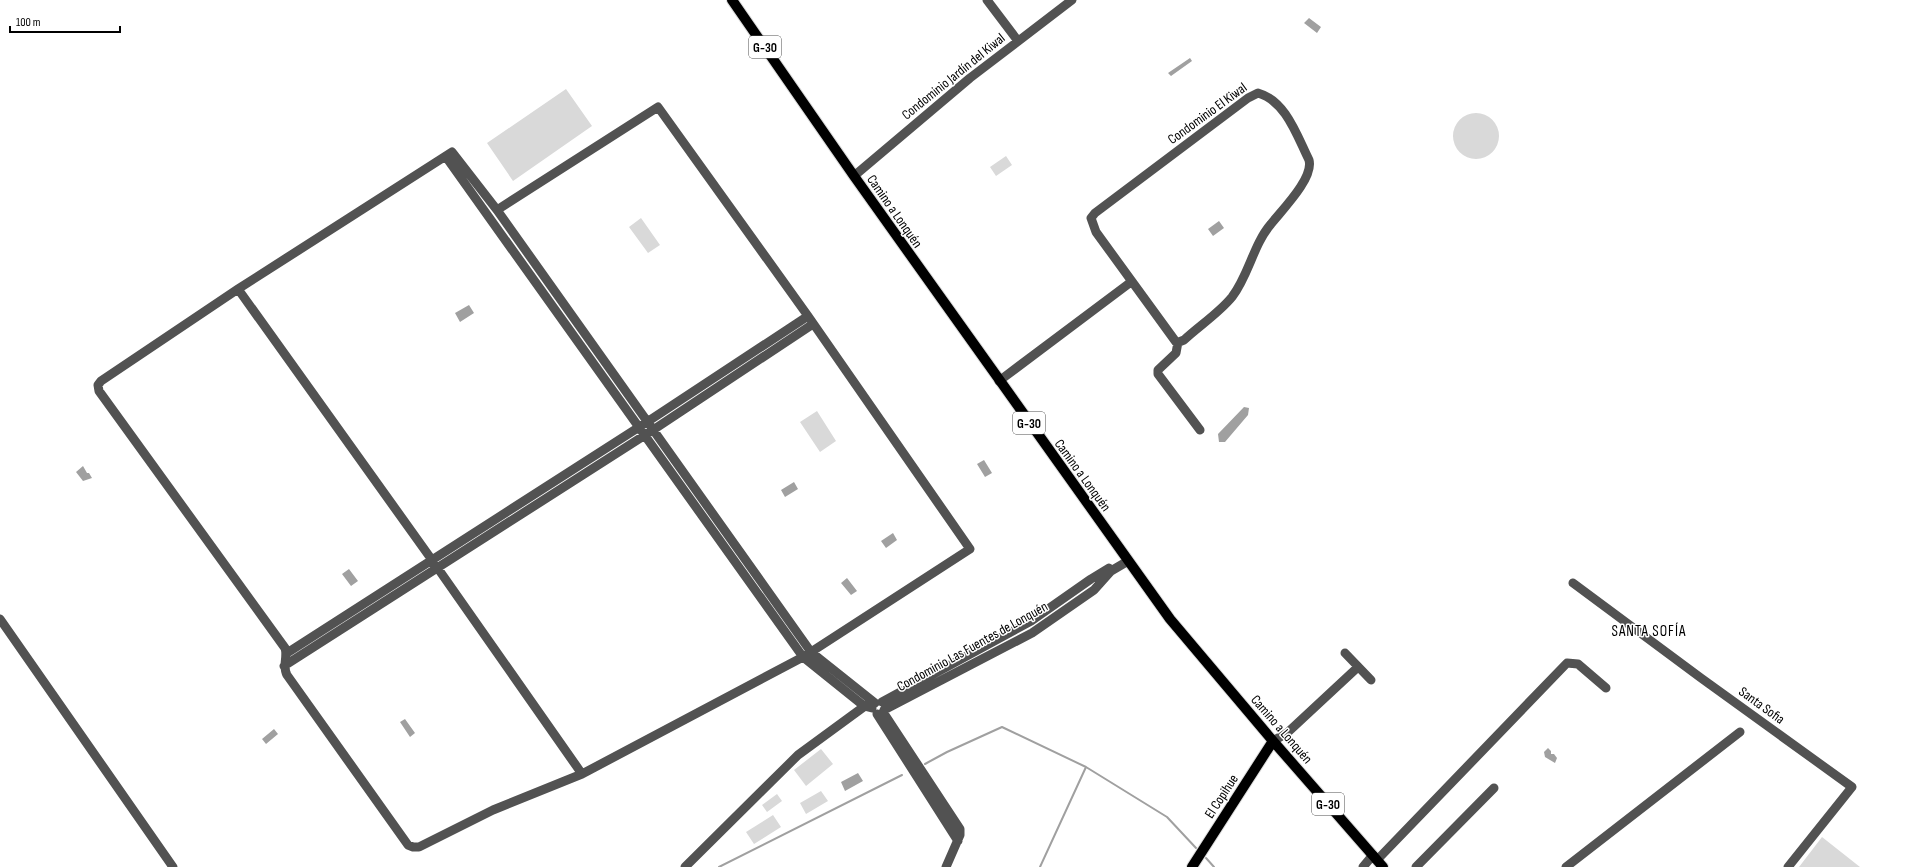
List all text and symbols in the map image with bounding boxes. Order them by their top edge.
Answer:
scale bar [10,8,120,34]
text: 100 m [16,15,41,30]
street label: Condominio Jardín del Kiwal [898,30,1008,123]
road number: G-30 [749,36,781,58]
street label: Condominio El Kiwal [1164,79,1250,148]
street label: Camino a Lonquén [863,171,926,251]
road number: G-30 [1013,412,1045,434]
street label: Camino a Lonquén [1051,436,1115,515]
street label: Condominio Las Fuentes de Lonquén [894,598,1051,695]
district label: SANTA SOFÍA [1612,622,1686,641]
street label: Santa Sofia [1735,683,1788,728]
street label: Camino a Lonquén [1247,692,1316,767]
street label: El Copihue [1201,771,1242,821]
road number: G-30 [1312,793,1344,815]

